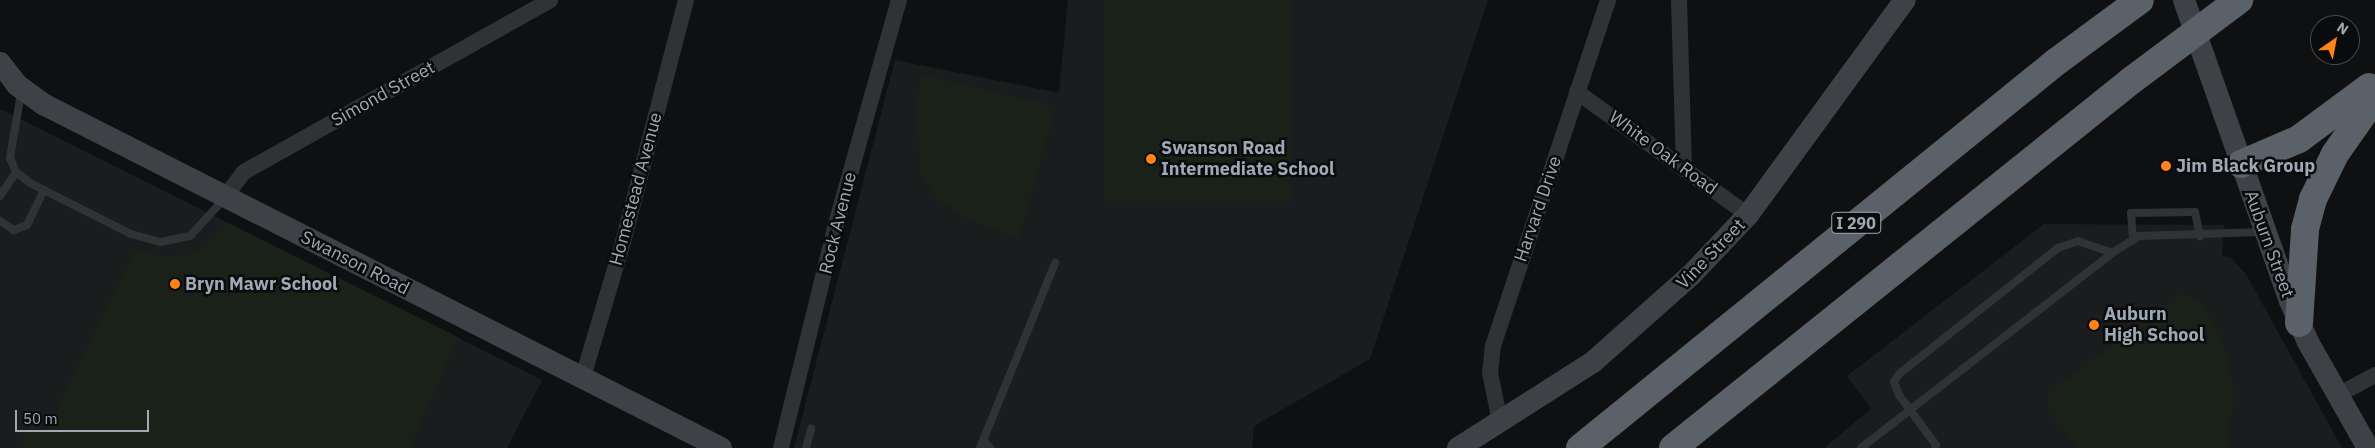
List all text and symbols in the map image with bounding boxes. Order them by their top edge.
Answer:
north arrow [2310,15,2360,65]
text: N [2333,18,2352,39]
street label: Simond Street [327,57,439,131]
street label: White Oak Road [1605,106,1721,200]
street label: Homestead Avenue [605,110,667,268]
place label: Swanson Road Intermediate School [1161,138,1334,180]
marker: Swanson Road Intermediate School [1145,153,1157,165]
street label: Harvard Drive [1510,153,1566,265]
place label: Jim Black Group [2176,155,2315,177]
marker: Jim Black Group [2160,160,2172,172]
street label: Rock Avenue [815,170,861,276]
street label: Auburn Street [2240,187,2298,301]
road number: I 290 [1831,210,1881,237]
street label: Vine Street [1672,214,1750,294]
street label: Swanson Road [297,226,413,300]
place label: Bryn Mawr School [185,273,338,295]
marker: Bryn Mawr School [169,278,181,290]
place label: Auburn High School [2104,304,2204,346]
marker: Auburn High School [2088,319,2100,331]
scale bar [18,400,151,432]
text: 50 m [23,409,58,428]

